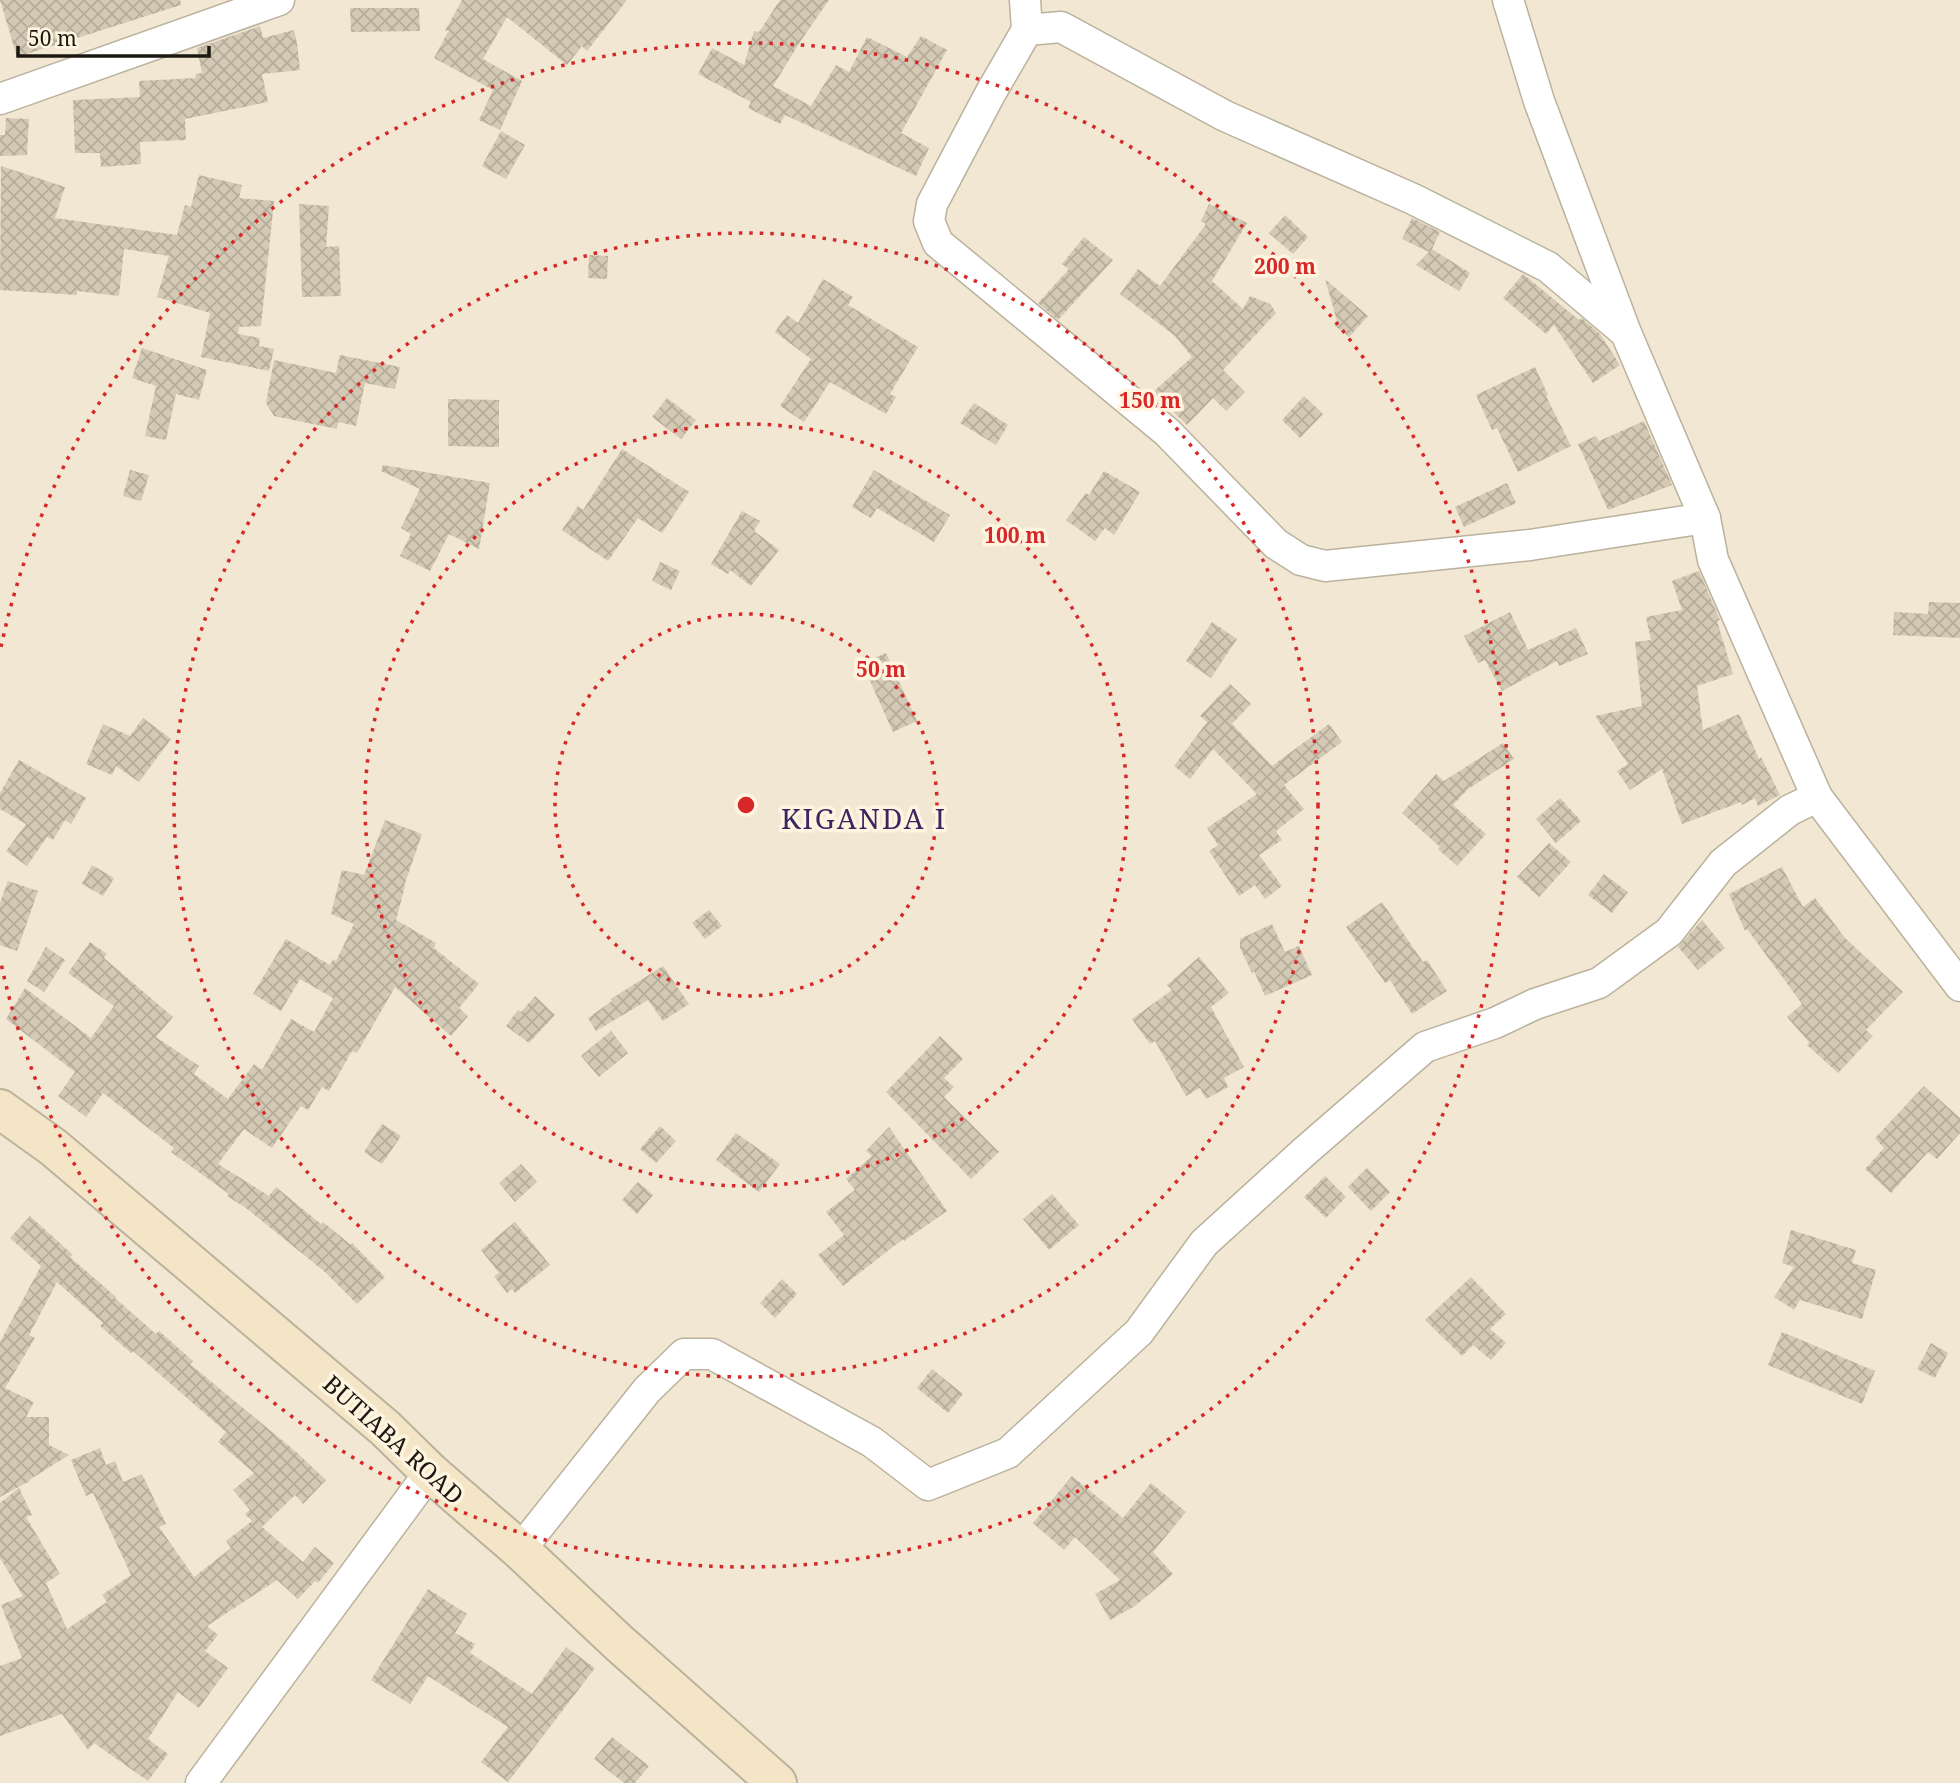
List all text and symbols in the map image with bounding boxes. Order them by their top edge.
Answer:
scale bar [18,14,208,58]
text: 50 m [28,24,77,52]
text: 200 m [1254,252,1316,280]
text: 150 m [1119,386,1181,414]
text: 100 m [984,521,1046,549]
text: 50 m [856,655,906,683]
centre of rings [734,793,758,817]
district label: KIGANDA I [781,799,947,837]
street label: BUTIABA ROAD [317,1367,471,1511]

